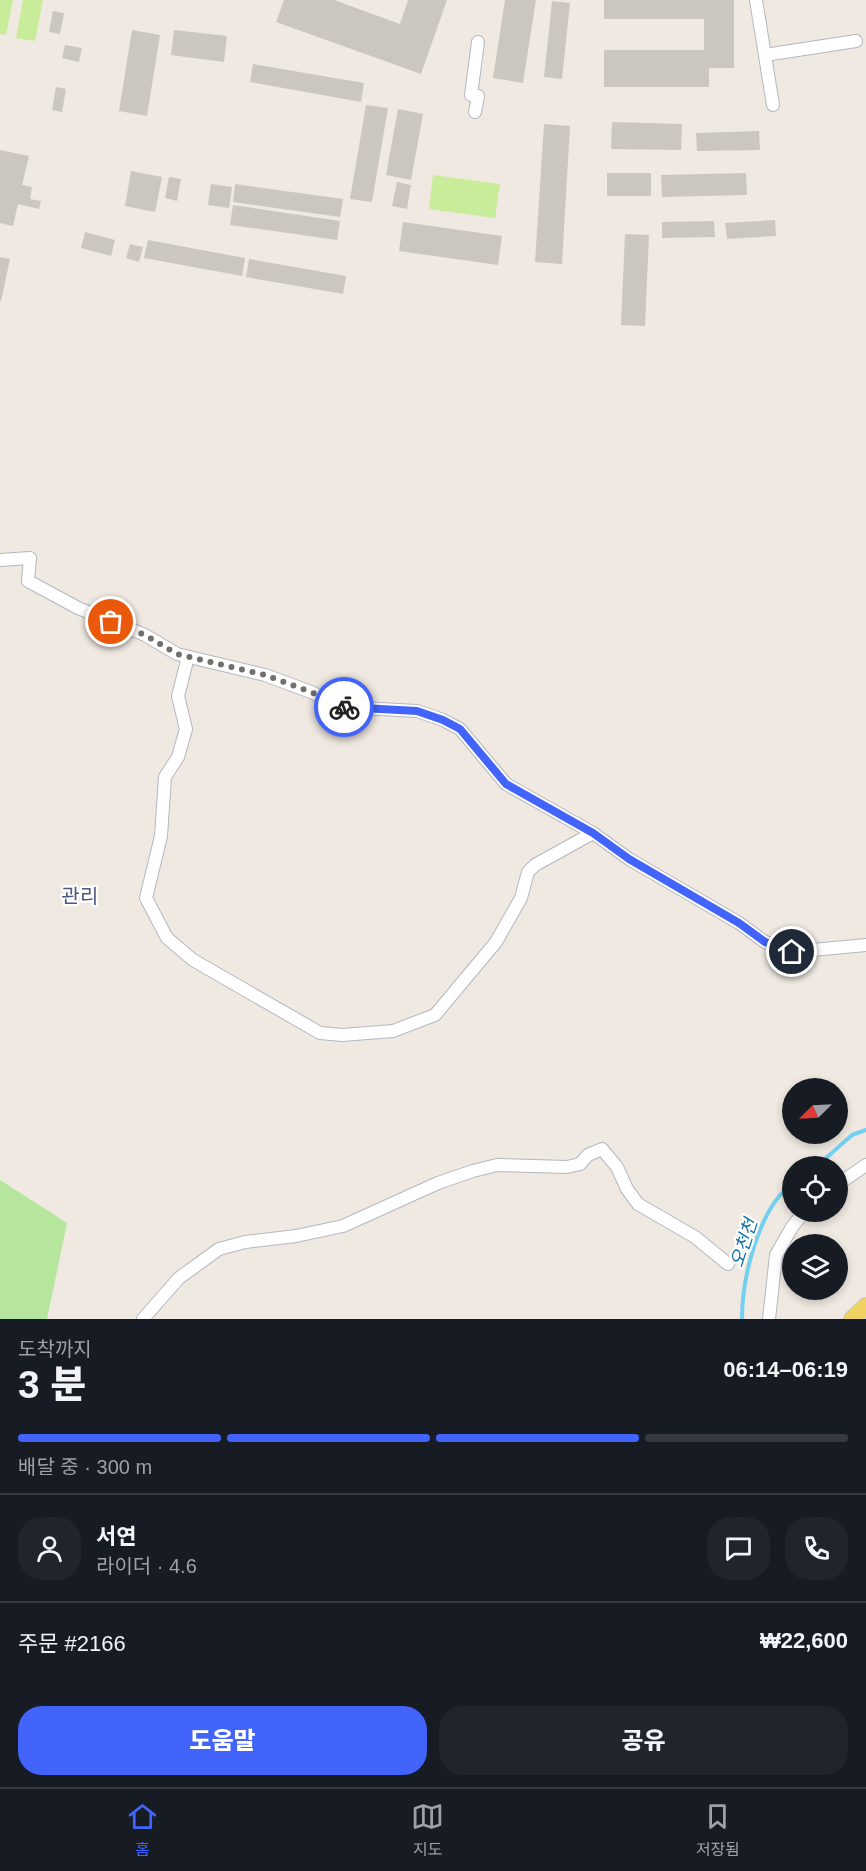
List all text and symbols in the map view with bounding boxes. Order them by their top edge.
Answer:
pin [85,596,136,647]
icon: bag [94,605,127,638]
courier [314,677,374,737]
icon: bike [328,691,361,724]
district label: 관리 [62,885,98,907]
pin [766,926,817,977]
icon: home [775,935,808,968]
north arrow [782,1078,848,1144]
map controls [782,1078,848,1300]
button: locate [782,1156,848,1222]
water label: 오천천 [727,1214,762,1270]
button: layers [782,1234,848,1300]
text: 도착까지 [18,1338,92,1360]
text: 06:14–06:19 [723,1357,848,1382]
text: 3 분 [18,1363,86,1406]
text: 배달 중 · 300 m [18,1456,152,1478]
button: person [18,1517,81,1580]
button: chat [707,1517,770,1580]
button: phone [785,1517,848,1580]
text: 서연 [96,1524,136,1549]
text: 라이더 · 4.6 [96,1555,197,1577]
text: ₩22,600 [760,1628,848,1653]
text: 주문 #2166 [18,1631,126,1656]
button: 도움말 [18,1706,427,1775]
button: 공유 [439,1706,848,1775]
tab: 홈 [126,1800,159,1860]
tab: 지도 [411,1800,444,1860]
tab: 저장됨 [696,1800,740,1860]

